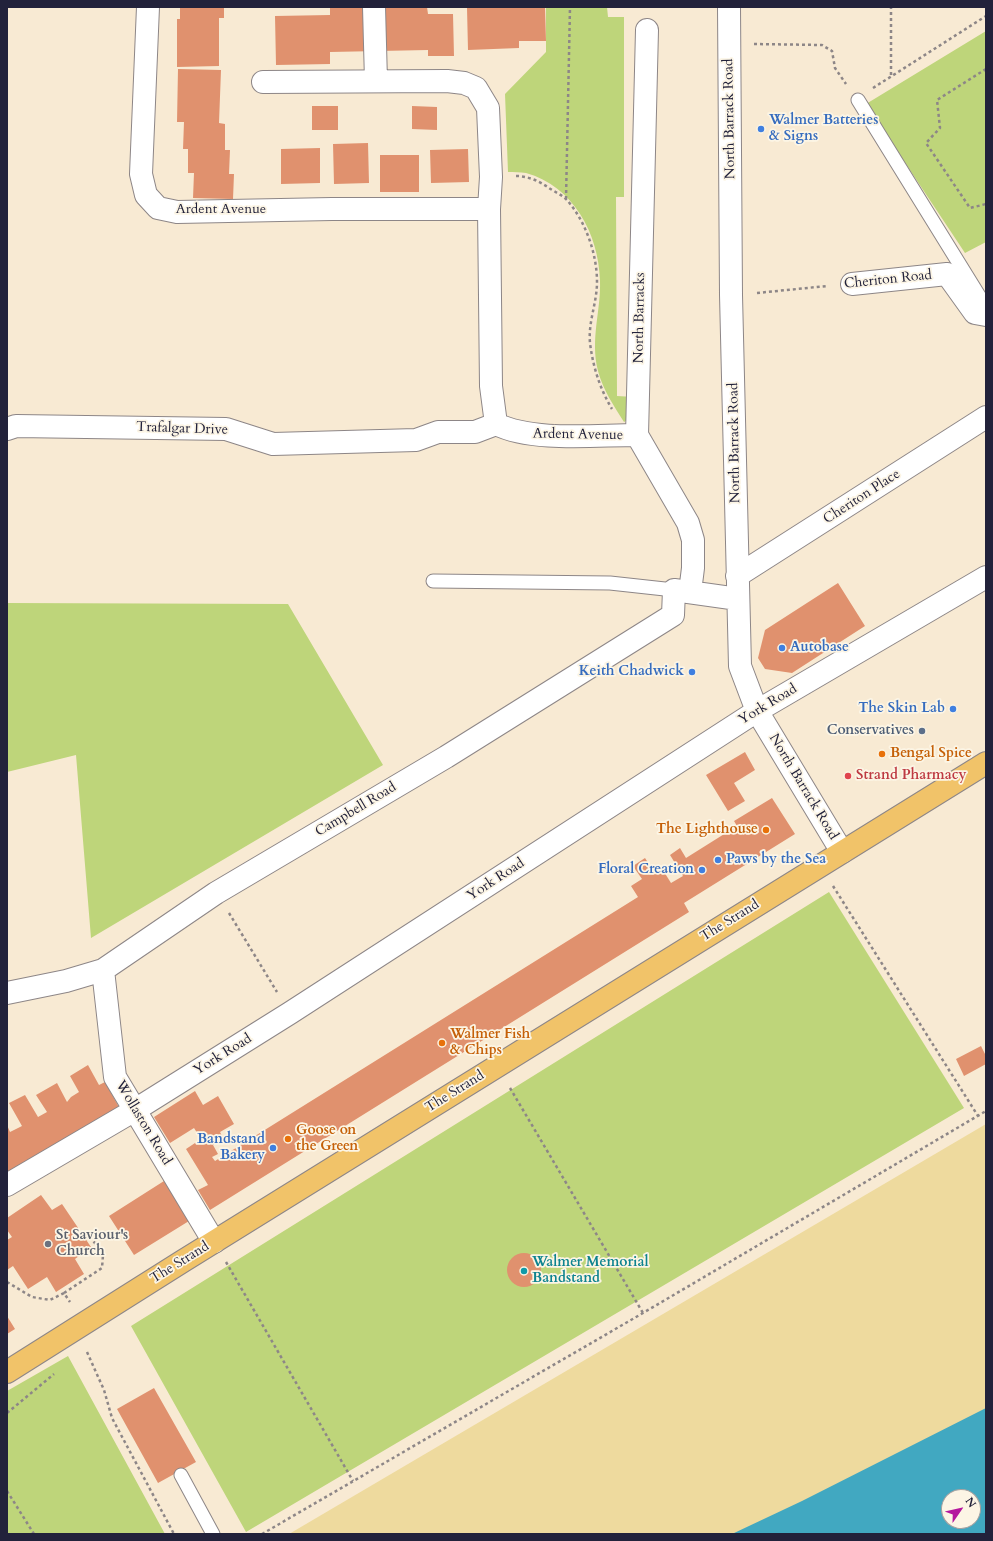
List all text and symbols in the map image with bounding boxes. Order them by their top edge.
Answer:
street label: North Barrack Road [721,59,739,179]
place label: Walmer Batteries & Signs [769,113,878,146]
marker: Walmer Batteries & Signs [756,124,766,134]
street label: Ardent Avenue [176,202,266,218]
street label: Cheriton Road [843,267,933,293]
street label: North Barracks [631,272,649,364]
street label: North Barrack Road [726,383,744,503]
street label: Trafalgar Drive [136,419,228,439]
street label: Ardent Avenue [533,426,623,444]
street label: Cheriton Place [820,466,904,528]
place label: Autobase [790,640,849,656]
marker: Autobase [777,643,787,653]
place label: Keith Chadwick [579,664,684,680]
marker: Keith Chadwick [687,667,697,677]
street label: York Road [736,681,800,729]
place label: The Skin Lab [858,701,945,717]
marker: The Skin Lab [948,704,958,714]
place label: Conservatives [827,723,914,739]
marker: Conservatives [917,726,927,736]
street label: North Barrack Road [765,731,841,843]
place label: Bengal Spice [890,746,972,762]
marker: Bengal Spice [877,749,887,759]
place label: Strand Pharmacy [856,768,966,784]
marker: Strand Pharmacy [843,771,853,781]
street label: Campbell Road [312,779,400,841]
place label: The Lighthouse [656,822,758,838]
marker: The Lighthouse [761,825,771,835]
place label: Paws by the Sea [726,852,826,868]
street label: York Road [464,855,528,905]
marker: Paws by the Sea [713,855,723,865]
place label: Floral Creation [598,862,694,878]
marker: Floral Creation [697,865,707,875]
street label: The Strand [698,896,762,946]
place label: Walmer Fish & Chips [450,1027,530,1060]
street label: York Road [191,1031,255,1079]
marker: Walmer Fish & Chips [437,1038,447,1048]
street label: The Strand [423,1067,487,1117]
street label: Wollaston Road [111,1078,175,1168]
place label: Goose on the Green [296,1123,358,1156]
place label: Bandstand Bakery [197,1132,265,1164]
marker: Goose on the Green [283,1134,293,1144]
marker: Bandstand Bakery [268,1143,278,1153]
place label: St Saviour's Church [56,1228,128,1260]
street label: The Strand [148,1238,212,1288]
marker: St Saviour's Church [43,1239,53,1249]
place label: Walmer Memorial Bandstand [532,1255,649,1288]
marker: Walmer Memorial Bandstand [519,1266,529,1276]
north arrow [941,1489,981,1529]
text: N [962,1494,979,1511]

